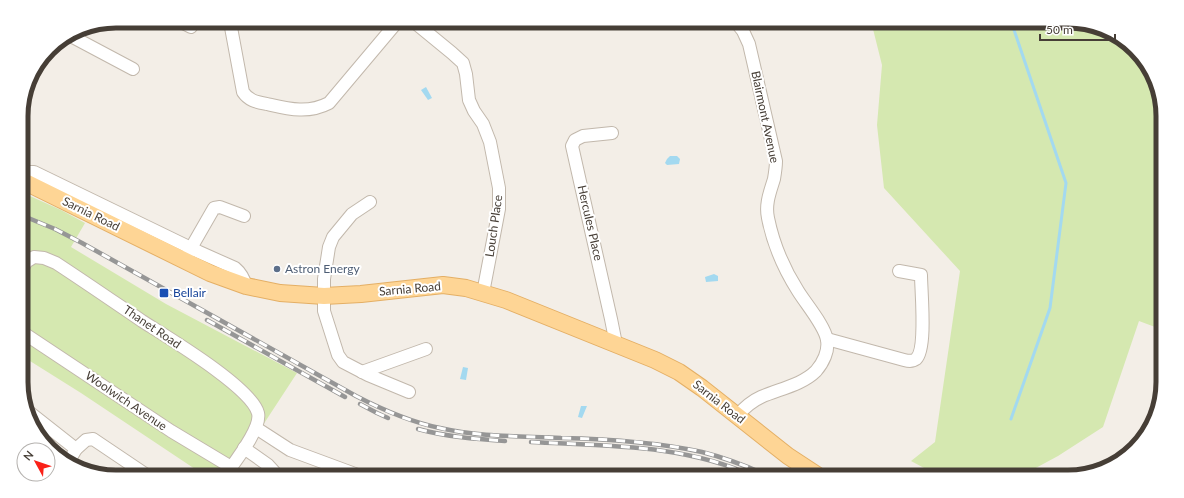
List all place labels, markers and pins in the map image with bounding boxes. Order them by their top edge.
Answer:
place label: Astron Energy [285,261,361,276]
marker: Astron Energy [272,264,282,274]
place label: Bellair [173,285,207,300]
marker: Bellair [158,287,170,299]

